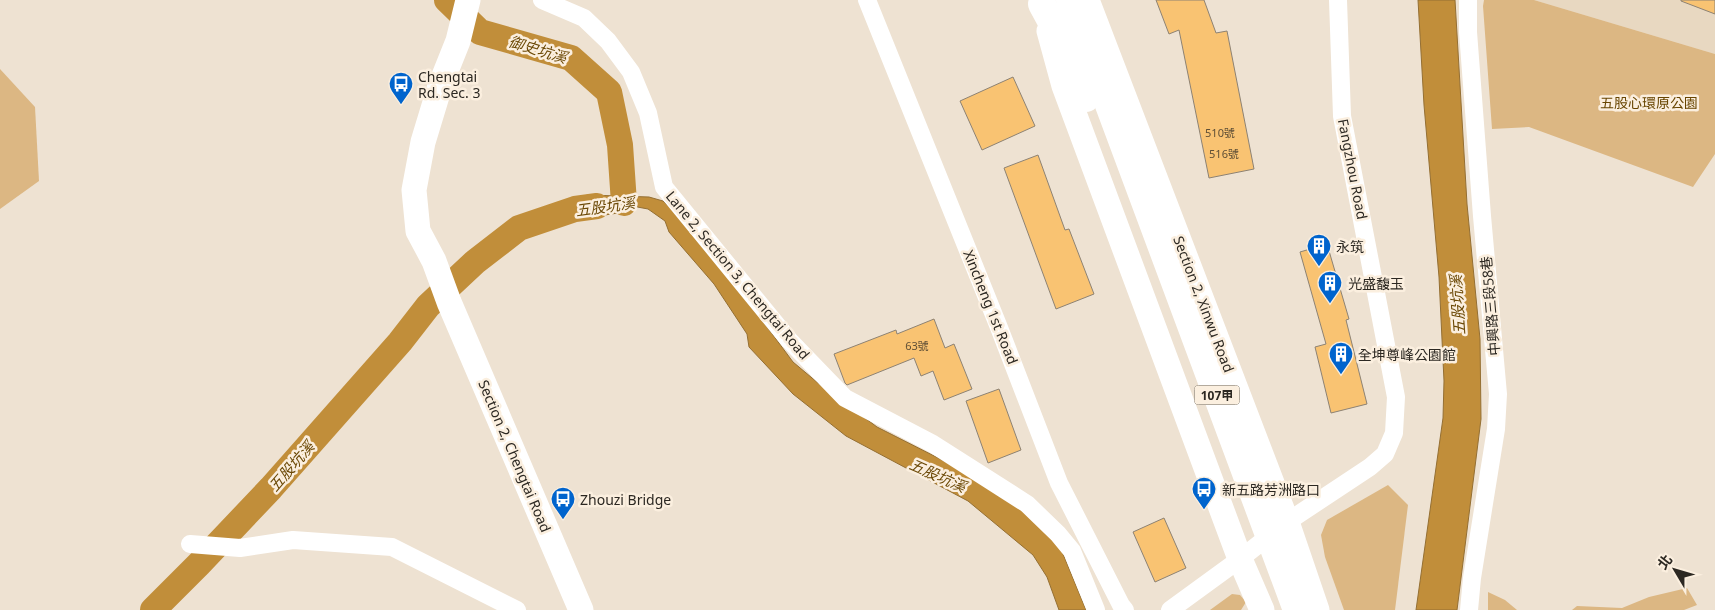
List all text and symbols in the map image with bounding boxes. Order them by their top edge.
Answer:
water label: 御史坑溪 [506,31,572,68]
place label: Chengtai Rd. Sec. 3 [418,67,480,102]
bus stop icon: Chengtai Rd. Sec. 3 [388,71,414,105]
park label: 五股心環原公園 [1600,93,1698,112]
street label: Fangzhou Road [1334,117,1372,221]
house number: 510號 [1205,125,1235,140]
house number: 516號 [1209,146,1239,161]
street label: Lane 2, Section 3, Chengtai Road [662,187,814,363]
water label: 五股坑溪 [574,192,638,220]
street label: Section 2, Xinwu Road [1169,233,1239,375]
building icon: 永筑 [1306,233,1332,267]
place label: 永筑 [1336,237,1364,256]
street label: Xincheng 1st Road [959,247,1023,367]
street label: 中興路三段58巷 [1476,255,1504,357]
building icon: 光盛馥玉 [1317,270,1343,304]
water label: 五股坑溪 [1445,272,1469,336]
place label: 光盛馥玉 [1348,274,1404,293]
house number: 63號 [905,338,929,353]
building icon: 全坤尊峰公園館 [1328,341,1354,375]
place label: 全坤尊峰公園館 [1358,345,1456,364]
street label: Section 2, Chengtai Road [474,377,556,535]
road number: 107甲 [1194,386,1240,404]
water label: 五股坑溪 [264,435,320,495]
water label: 五股坑溪 [907,454,971,497]
bus stop icon: 新五路芳洲路口 [1191,476,1217,510]
place label: 新五路芳洲路口 [1222,480,1320,499]
bus stop icon: Zhouzi Bridge [550,486,576,520]
place label: Zhouzi Bridge [580,490,671,509]
north arrow [1650,545,1700,595]
text: 北 [1653,550,1676,573]

